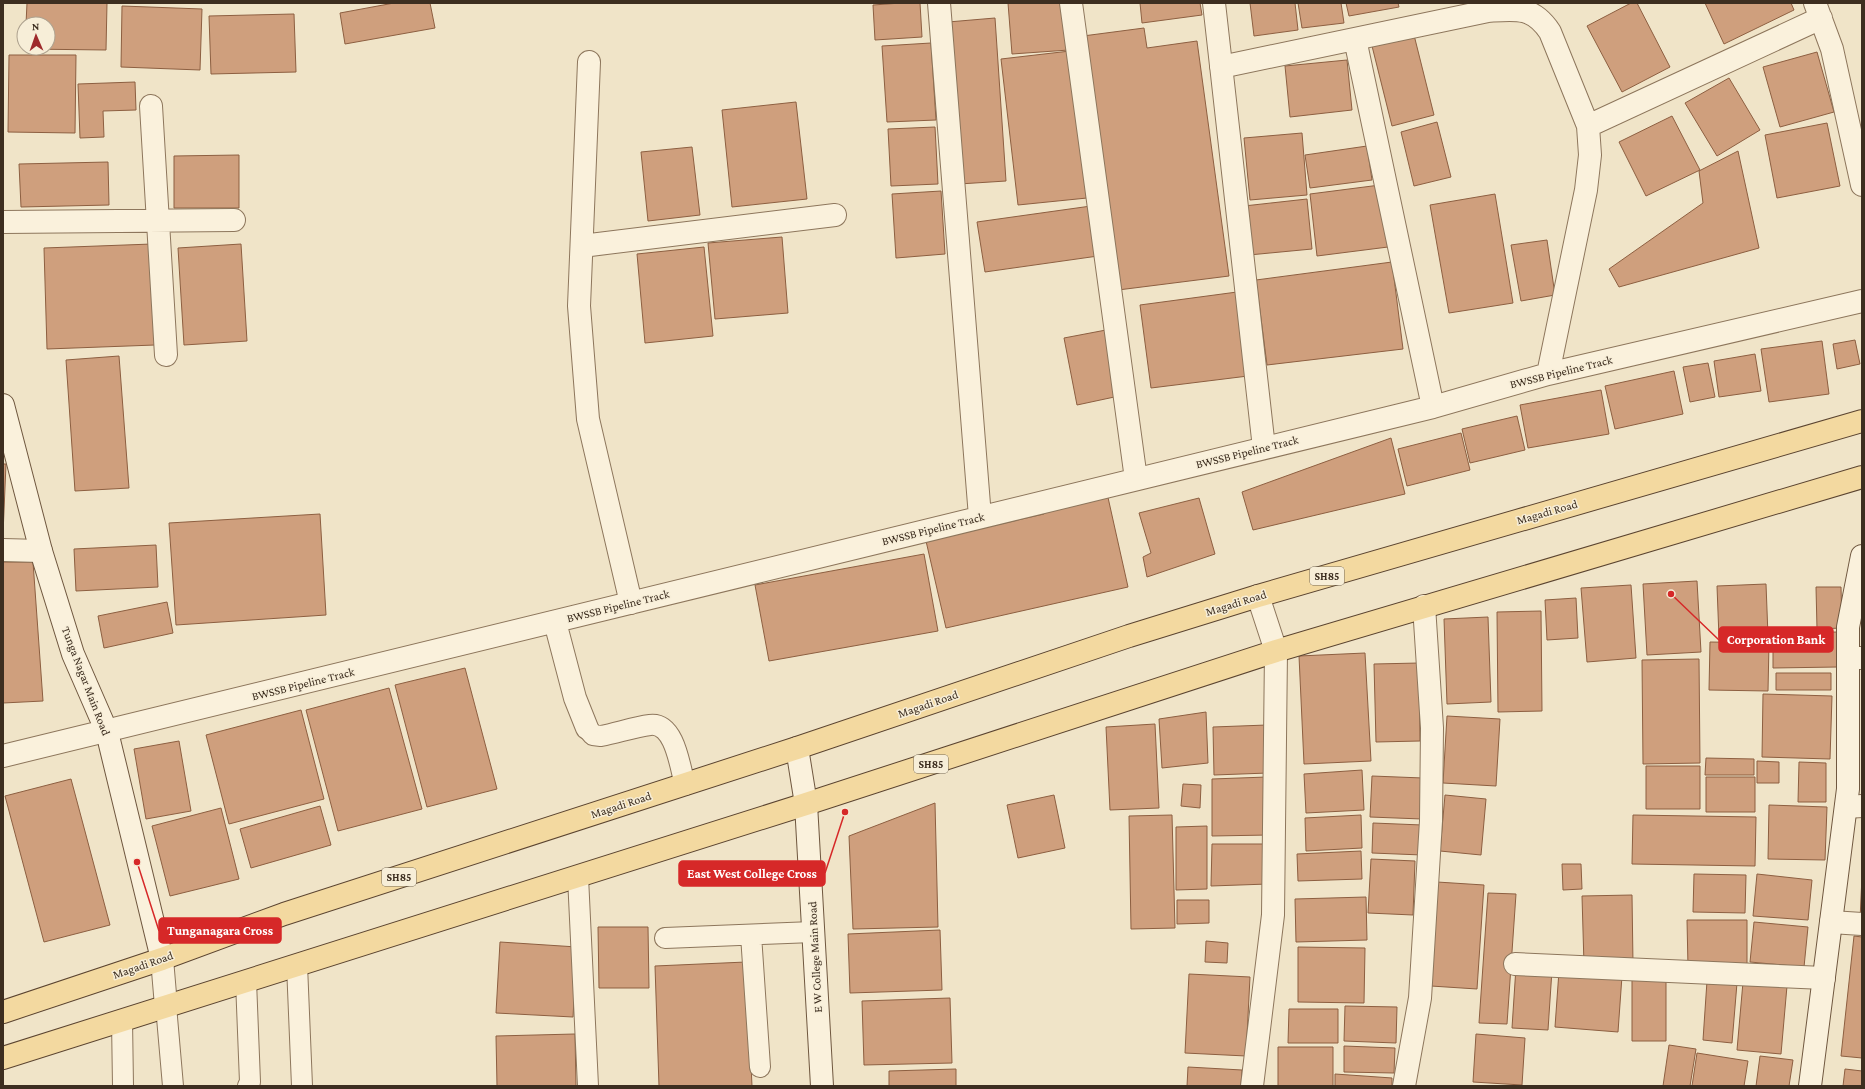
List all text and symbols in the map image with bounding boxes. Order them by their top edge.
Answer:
north arrow [16,16,56,56]
text: N [32,20,40,32]
street label: BWSSB Pipeline Track [1508,352,1614,392]
street label: BWSSB Pipeline Track [1194,432,1300,472]
street label: Magadi Road [1515,496,1580,527]
street label: BWSSB Pipeline Track [880,509,986,549]
road number: SH85 [1310,567,1344,585]
street label: BWSSB Pipeline Track [565,586,671,626]
street label: Magadi Road [1204,587,1269,619]
street label: Tunga Nagar Main Road [59,624,114,738]
callout: Corporation Bank [1719,627,1833,652]
text: Corporation Bank [1727,632,1826,647]
street label: BWSSB Pipeline Track [250,664,356,704]
street label: Magadi Road [896,687,961,721]
road number: SH85 [914,755,948,773]
street label: Magadi Road [589,788,654,821]
callout: East West College Cross [679,861,825,886]
text: East West College Cross [687,866,817,881]
road number: SH85 [382,868,416,886]
street label: E W College Main Road [805,900,825,1013]
callout: Tunganagara Cross [159,918,281,943]
text: Tunganagara Cross [167,923,273,938]
street label: Magadi Road [111,948,176,982]

